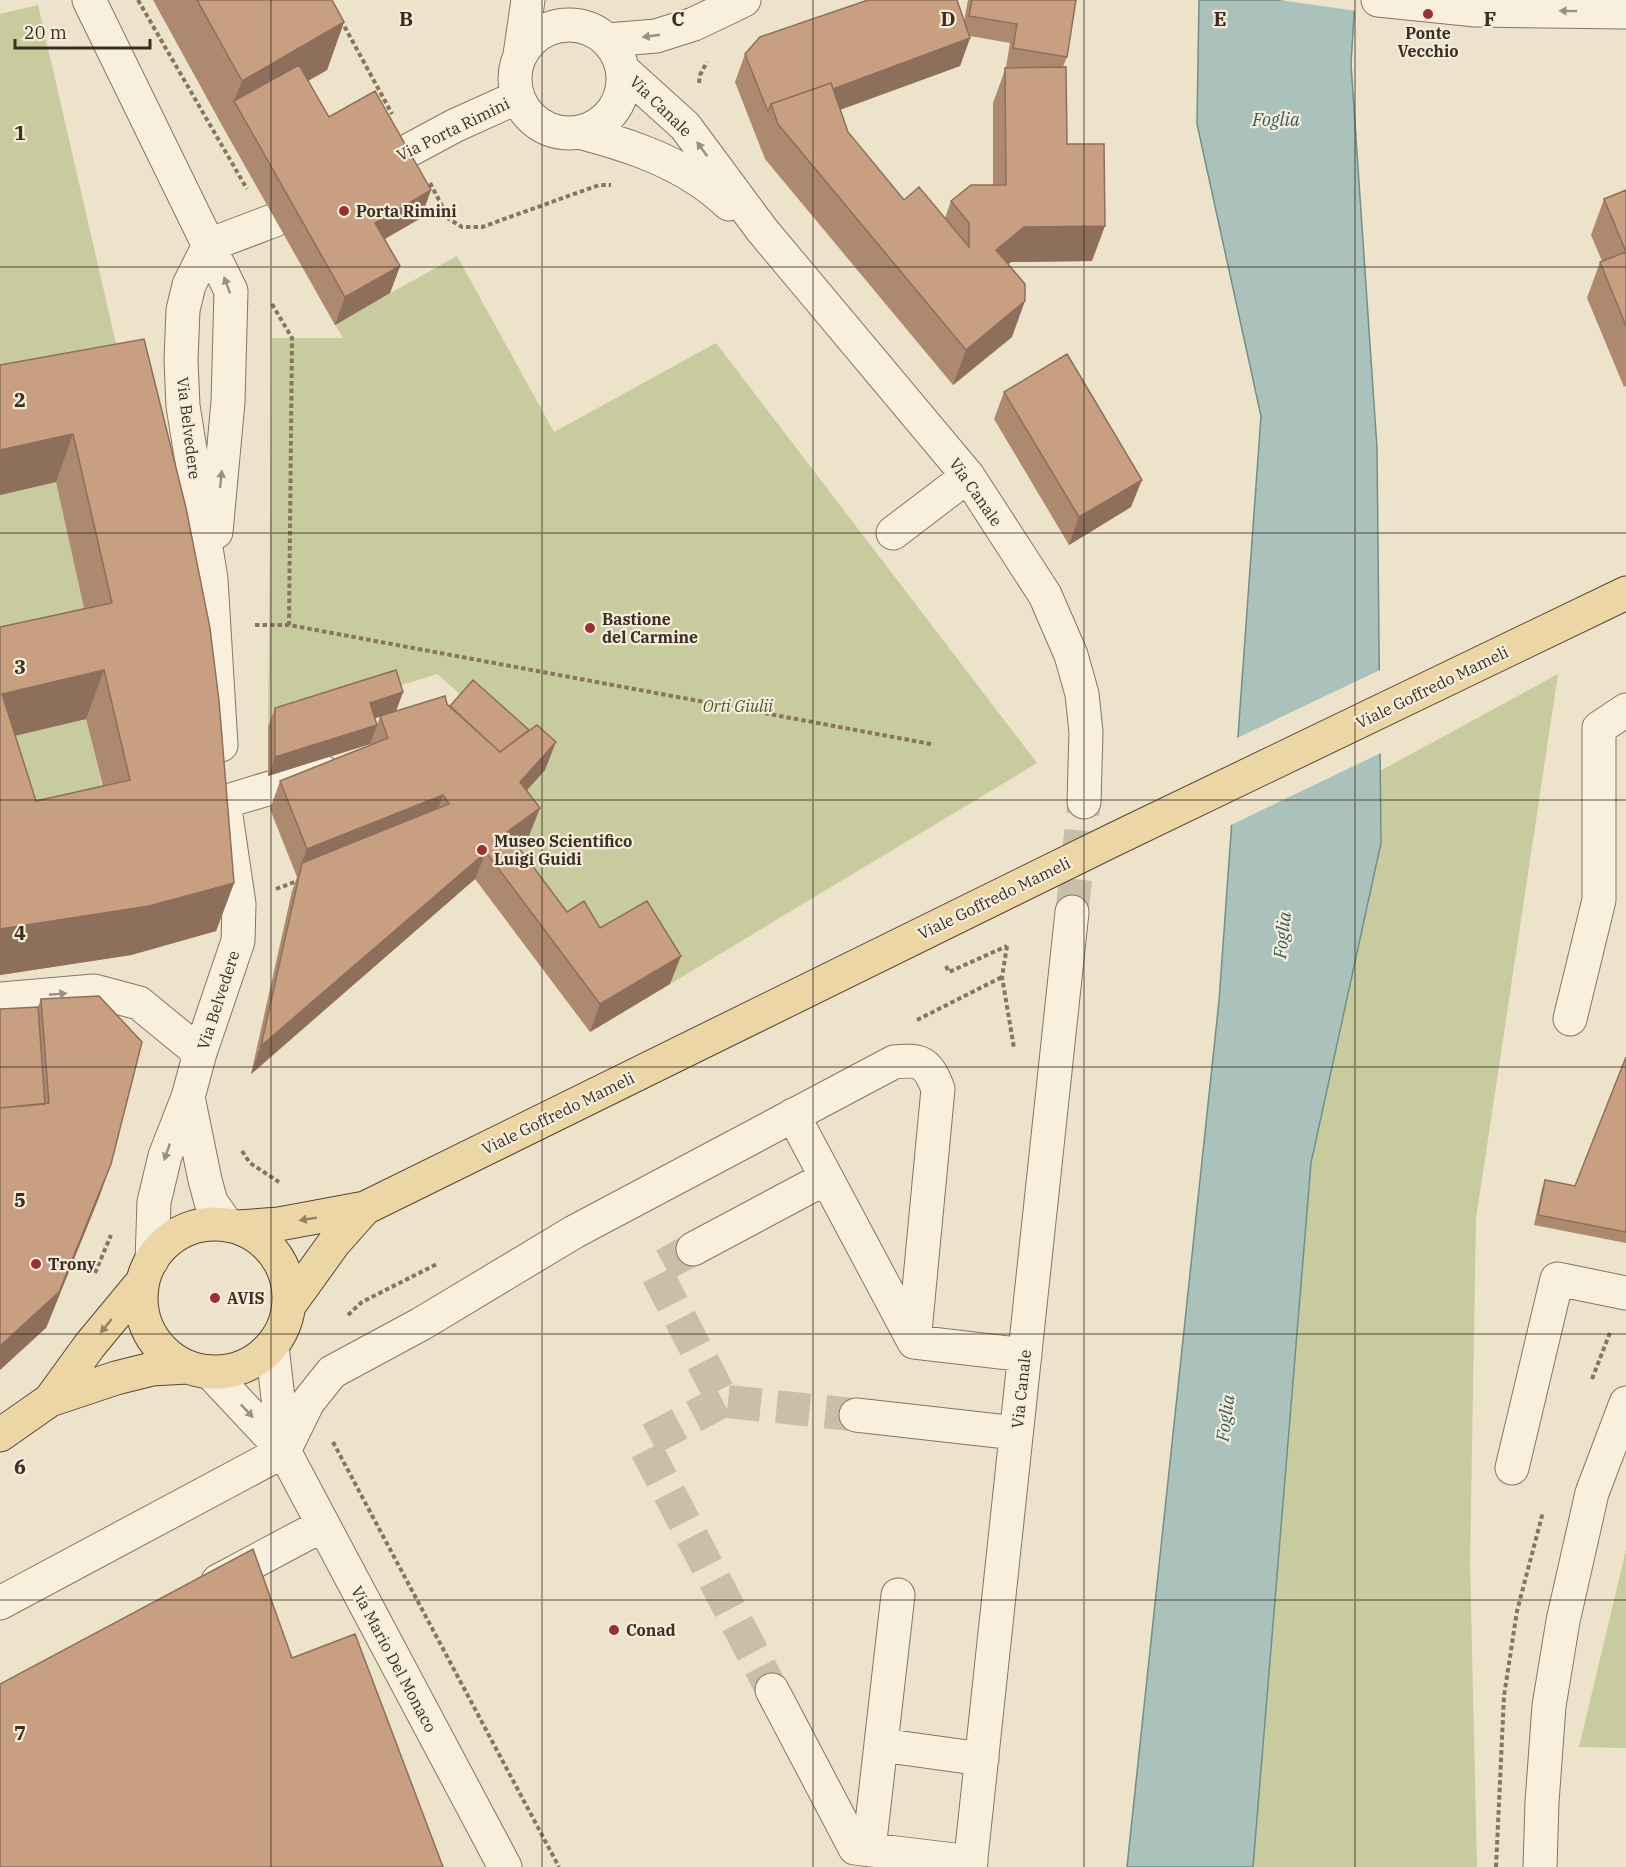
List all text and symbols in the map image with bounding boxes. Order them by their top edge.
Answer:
text: B [399,5,413,32]
text: C [671,5,685,32]
text: D [940,5,956,32]
text: E [1213,5,1227,32]
text: F [1484,5,1496,32]
marker: Ponte Vecchio [1421,7,1435,21]
one-way arrow [1558,7,1577,16]
scale bar [15,12,150,50]
text: 20 m [24,21,67,44]
place label: Ponte Vecchio [1397,23,1459,61]
one-way arrow [641,32,660,41]
street label: Via Canale [626,71,696,141]
street label: Via Porta Rimini [393,93,513,165]
water label: Foglia [1251,108,1300,131]
text: 1 [14,119,26,146]
one-way arrow [696,141,708,157]
place label: Porta Rimini [356,201,457,221]
marker: Porta Rimini [337,204,351,218]
one-way arrow [222,276,232,294]
street label: Via Belvedere [173,376,205,480]
text: 2 [14,386,26,413]
street label: Via Canale [945,454,1007,530]
one-way arrow [216,469,226,488]
place label: Bastione del Carmine [602,609,698,647]
marker: Bastione del Carmine [583,621,597,635]
street label: Viale Goffredo Mameli [1352,641,1512,733]
text: 3 [14,653,26,680]
park label: Orti Giulii [703,696,773,716]
place label: Museo Scientifico Luigi Guidi [494,831,632,869]
marker: Museo Scientifico Luigi Guidi [475,843,489,857]
street label: Viale Goffredo Mameli [914,852,1074,944]
water label: Foglia [1268,910,1296,961]
text: 4 [14,919,26,946]
street label: Via Belvedere [193,948,243,1052]
one-way arrow [49,989,68,999]
street label: Viale Goffredo Mameli [478,1067,638,1159]
one-way arrow [161,1143,171,1161]
text: 5 [14,1186,26,1213]
one-way arrow [298,1215,317,1224]
place label: Trony [48,1254,97,1274]
marker: Trony [29,1257,43,1271]
place label: AVIS [227,1288,265,1308]
marker: AVIS [208,1291,222,1305]
one-way arrow [99,1318,112,1334]
street label: Via Canale [1007,1349,1035,1429]
water label: Foglia [1211,1393,1239,1444]
one-way arrow [240,1403,253,1418]
text: 6 [14,1453,26,1480]
street label: Via Mario Del Monaco [347,1582,441,1736]
place label: Conad [626,1620,676,1640]
marker: Conad [607,1623,621,1637]
text: 7 [14,1719,26,1746]

